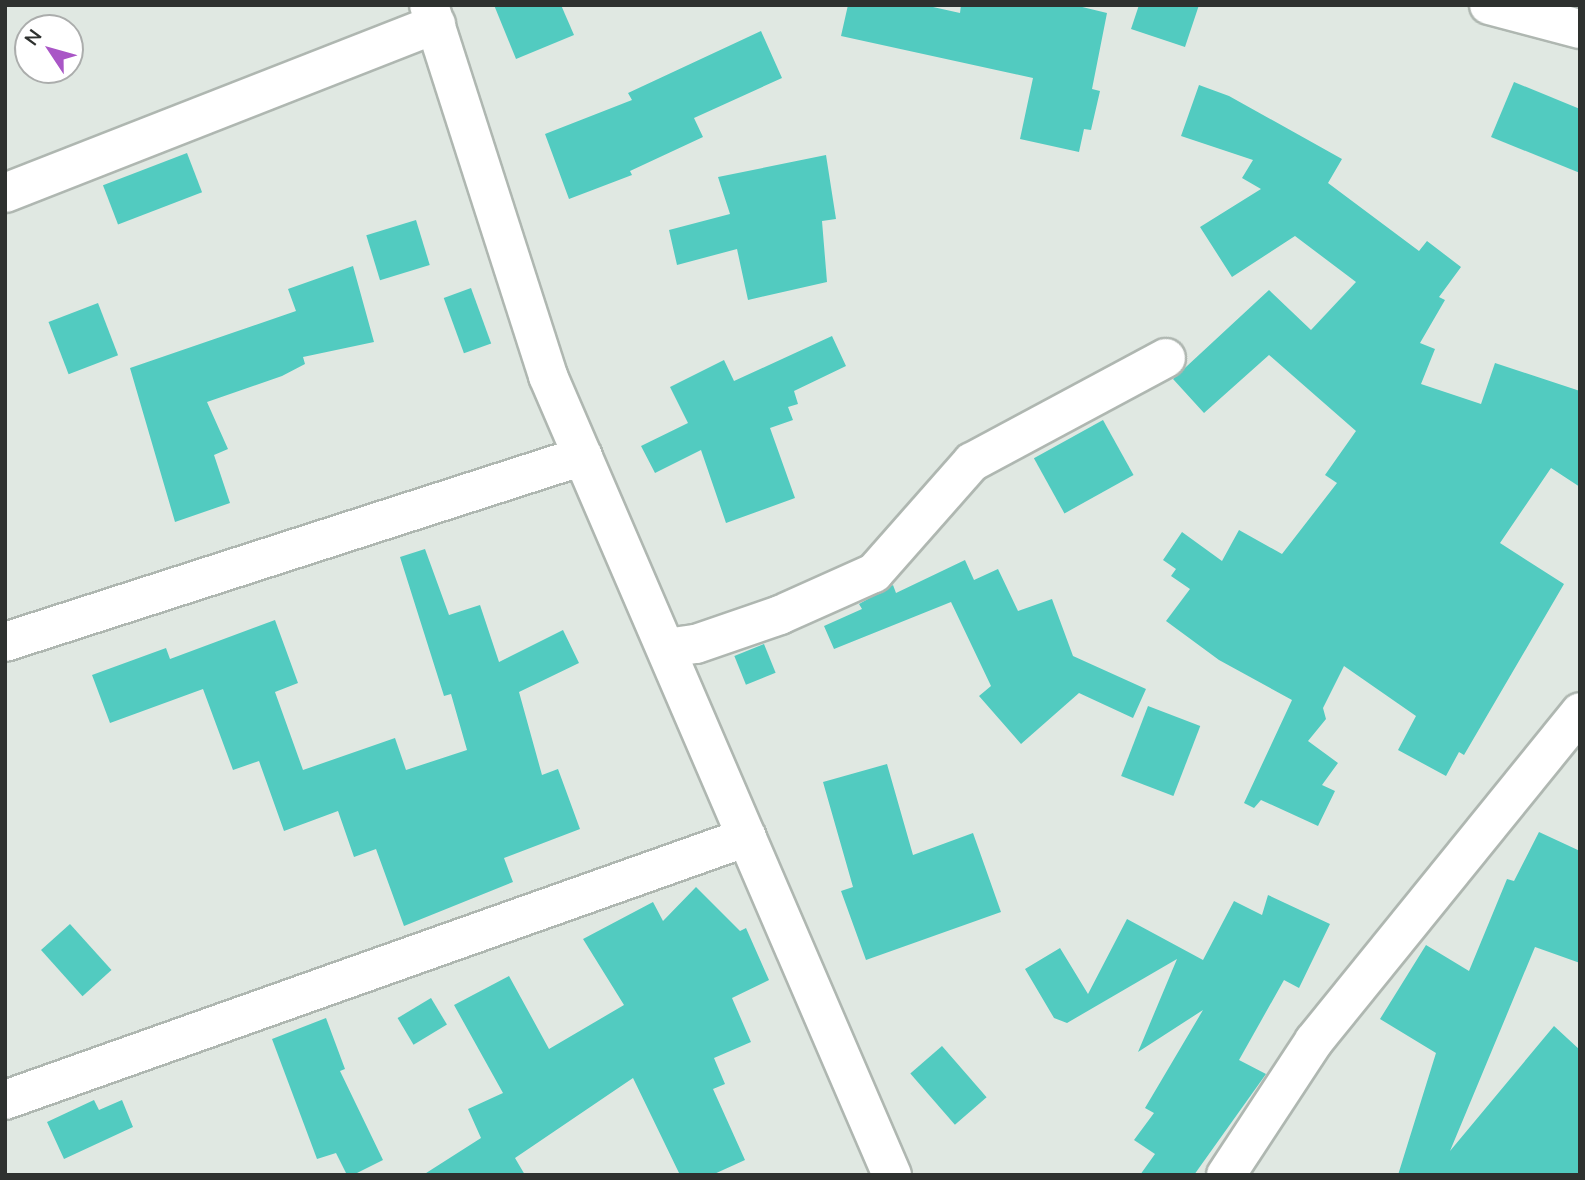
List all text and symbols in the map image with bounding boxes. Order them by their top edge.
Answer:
north arrow [14,14,84,84]
text: N [19,24,48,51]

